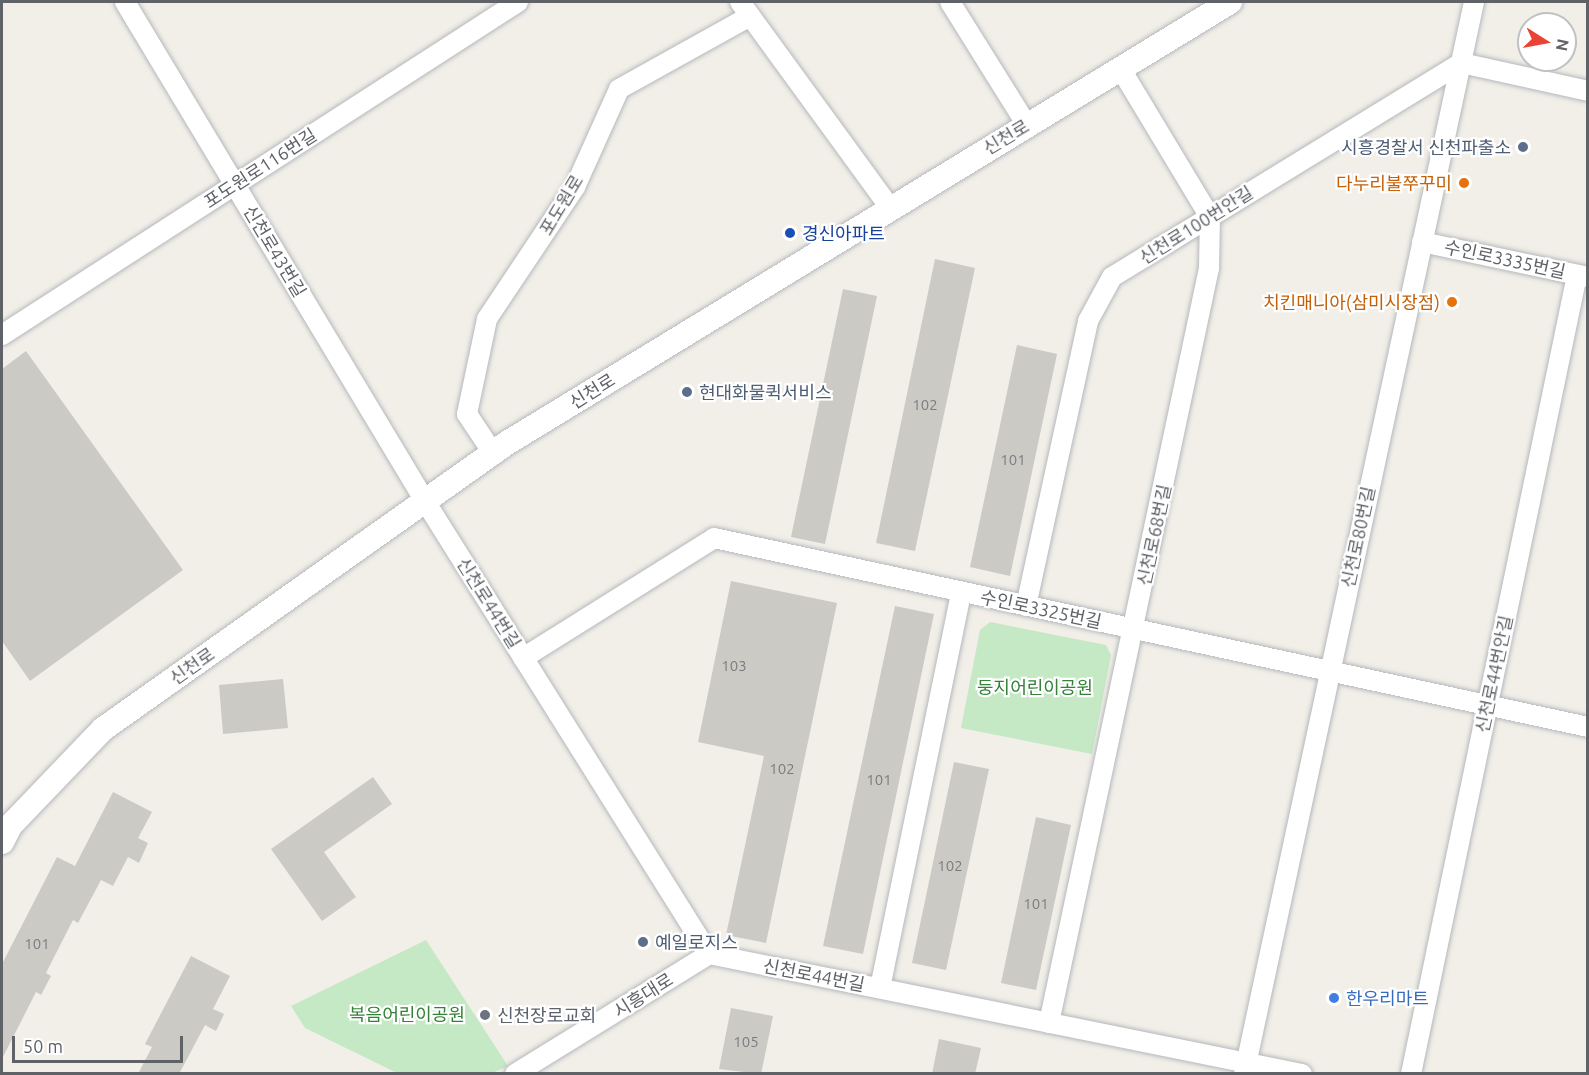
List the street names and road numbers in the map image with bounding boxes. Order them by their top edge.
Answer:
street label: 신천로 [979,115,1033,159]
street label: 포도원로116번길 [200,124,320,212]
street label: 포도원로 [535,171,587,239]
street label: 신천로100번안길 [1135,181,1257,269]
street label: 신천로43번길 [239,201,311,301]
street label: 수인로3335번길 [1442,236,1568,282]
street label: 신천로 [565,369,619,413]
street label: 신천로68번길 [1133,482,1175,588]
street label: 신천로80번길 [1337,484,1379,590]
street label: 신천로44번길 [453,554,525,652]
street label: 수인로3325번길 [978,586,1104,632]
street label: 신천로44번안길 [1471,613,1517,735]
street label: 신천로 [165,643,219,689]
street label: 신천로44번길 [761,955,867,995]
street label: 시흥대로 [609,968,677,1022]

